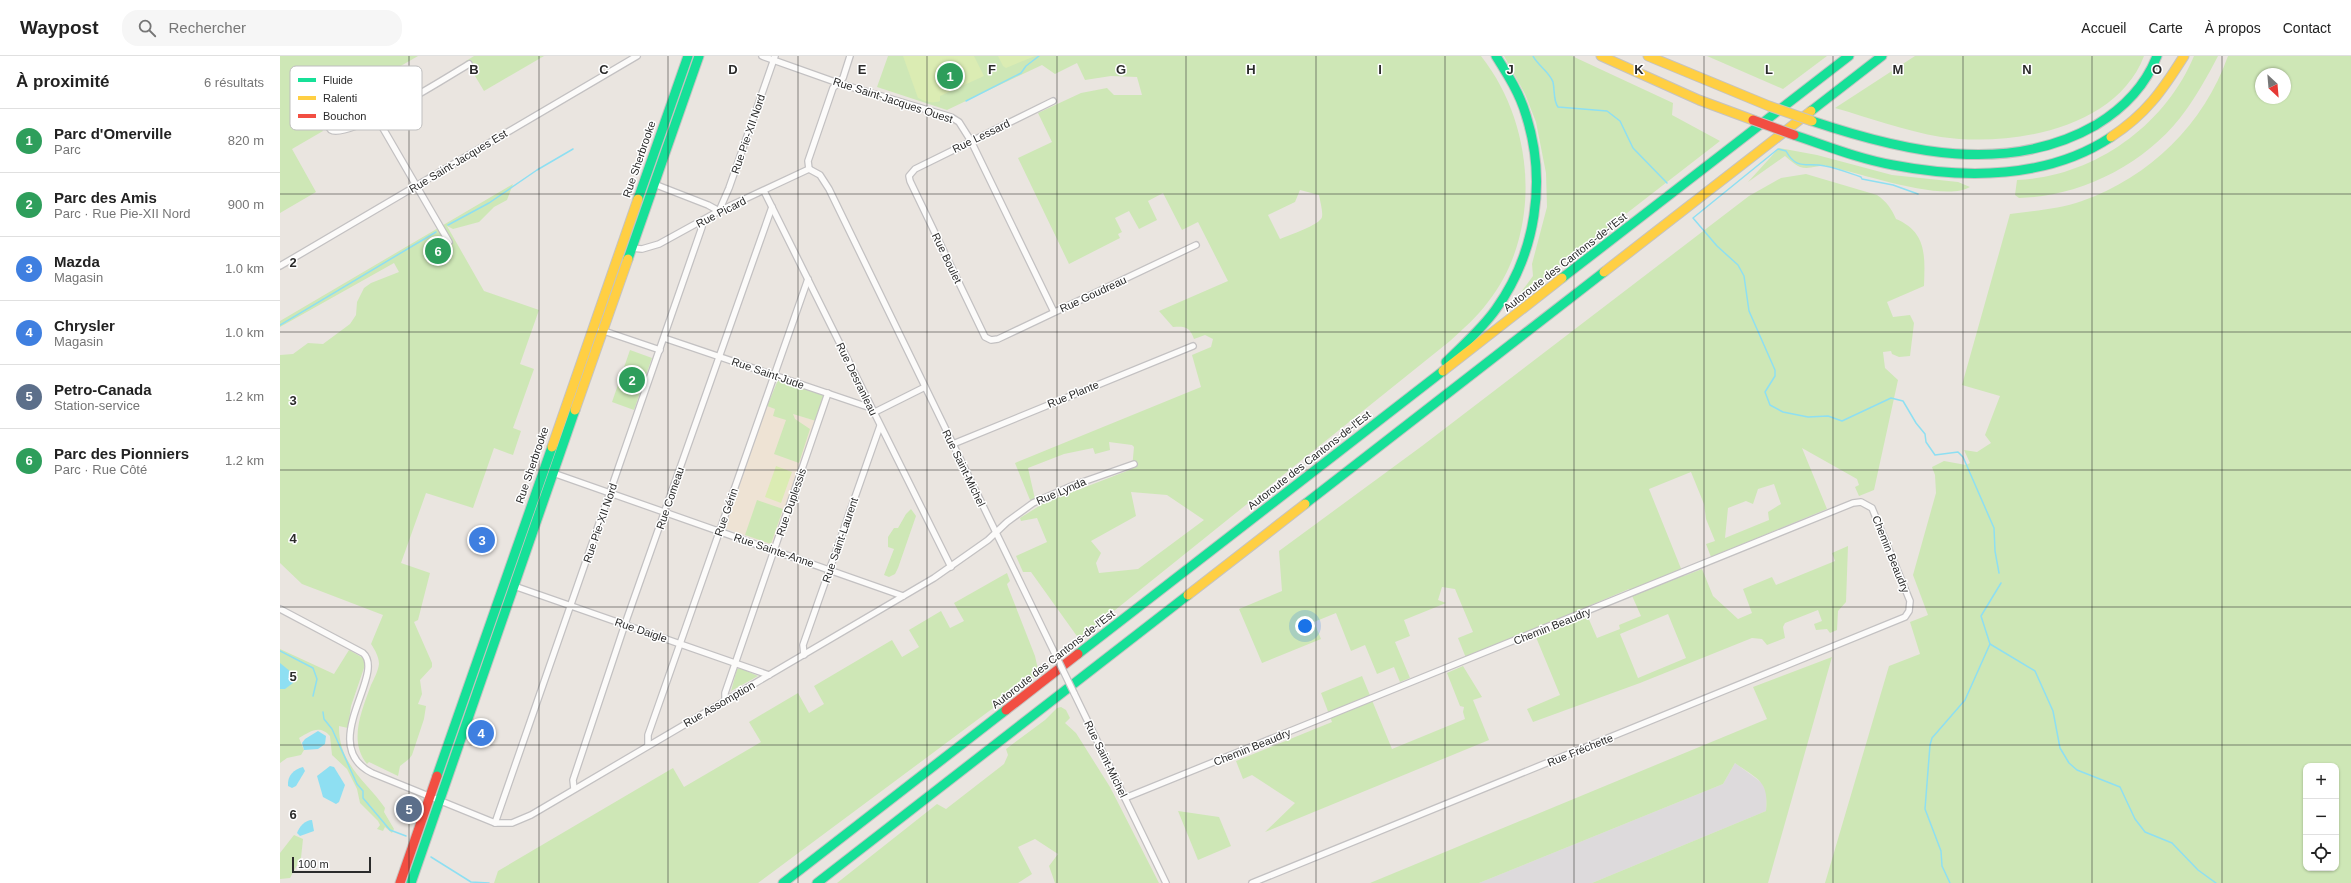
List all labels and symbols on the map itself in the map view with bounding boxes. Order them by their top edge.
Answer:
pin: 1 [937,61,963,91]
text: B [469,62,479,77]
text: C [599,62,609,77]
text: D [728,62,738,77]
text: E [858,62,867,77]
text: F [988,62,996,77]
text: G [1116,62,1126,77]
text: H [1246,62,1256,77]
text: I [1378,62,1382,77]
text: J [1506,62,1514,77]
text: K [1634,62,1644,77]
text: L [1765,62,1773,77]
text: M [1893,62,1903,77]
text: N [2022,62,2032,77]
text: O [2152,62,2162,77]
legend [290,66,422,130]
north arrow [2255,68,2291,104]
text: Fluide [323,74,353,86]
street label: Rue Saint-Jacques Ouest [832,75,954,125]
text: Ralenti [323,92,357,104]
street label: Rue Pie-XII Nord [729,93,767,175]
text: Bouchon [323,110,366,122]
street label: Rue Lessard [950,117,1012,155]
street label: Rue Sherbrooke [620,119,658,199]
street label: Rue Saint-Jacques Est [407,127,509,195]
street label: Rue Picard [694,194,748,230]
street label: Autoroute des Cantons-de-l'Est [1501,210,1629,314]
street label: Rue Boulet [930,231,964,285]
pin: 6 [425,236,451,266]
text: 2 [289,255,297,270]
street label: Rue Goudreau [1058,273,1128,315]
street label: Rue Desranleau [834,341,880,417]
street label: Rue Saint-Jude [730,355,806,391]
pin: 2 [619,365,645,395]
street label: Rue Plante [1046,378,1100,410]
text: 3 [289,393,297,408]
street label: Autoroute des Cantons-de-l'Est [1245,408,1373,512]
street label: Rue Sherbrooke [513,425,551,505]
street label: Rue Saint-Michel [940,428,988,508]
street label: Rue Comeau [654,465,686,531]
street label: Rue Duplessis [774,466,808,537]
street label: Rue Lynda [1034,475,1088,507]
street label: Rue Pie-XII Nord [581,482,619,564]
street label: Rue Gérin [712,486,740,538]
street label: Rue Saint-Laurent [820,496,860,584]
street label: Chemin Beaudry [1870,514,1912,595]
pin: 3 [469,525,495,555]
text: 4 [289,531,297,546]
street label: Rue Sainte-Anne [732,531,816,569]
street label: Chemin Beaudry [1512,605,1593,647]
street label: Autoroute des Cantons-de-l'Est [989,607,1117,711]
street label: Rue Daigle [613,615,669,645]
your location [1295,616,1315,636]
text: 5 [289,669,297,684]
street label: Rue Assomption [681,679,757,729]
pin: 4 [468,718,494,748]
street label: Rue Saint-Michel [1082,719,1130,799]
street label: Chemin Beaudry [1212,726,1293,768]
street label: Rue Fréchette [1545,731,1615,769]
pin: 5 [396,794,422,824]
text: 6 [289,807,297,822]
scale bar [292,855,371,874]

